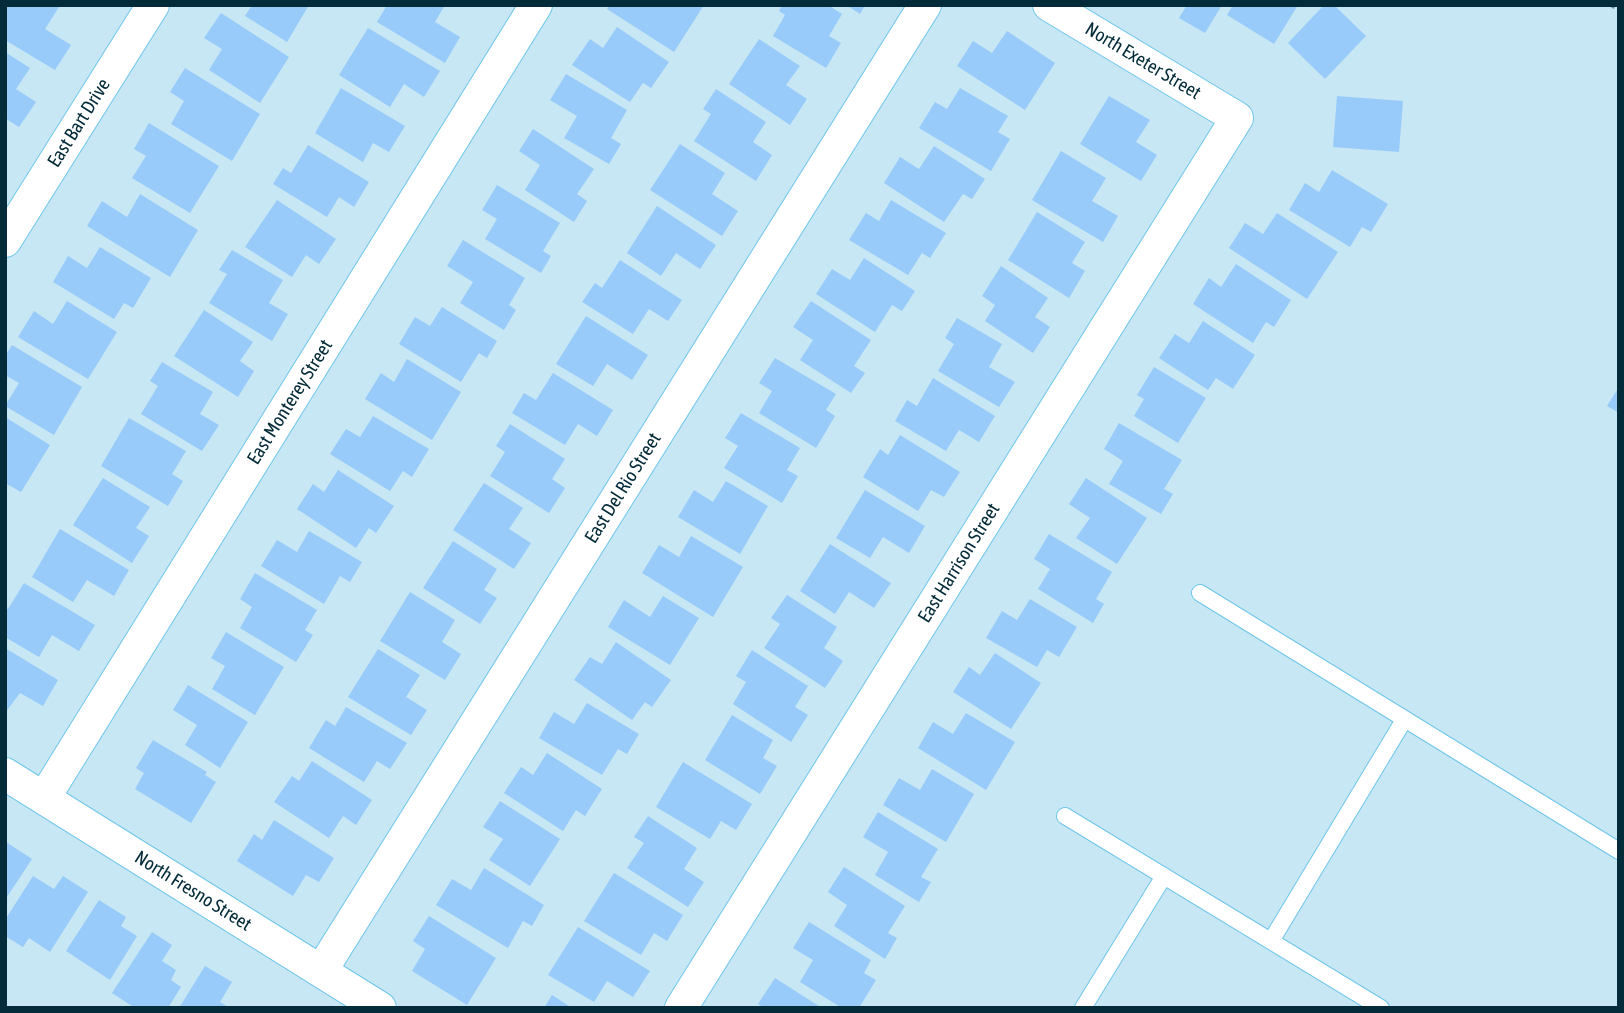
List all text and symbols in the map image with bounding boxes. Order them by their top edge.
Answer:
street label: North Exeter Street [1081,18,1205,104]
street label: East Bart Drive [43,75,115,171]
street label: East Monterey Street [243,335,337,469]
street label: East Del Rio Street [580,429,666,547]
street label: East Harrison Street [913,499,1005,627]
street label: North Fresno Street [130,846,256,936]

